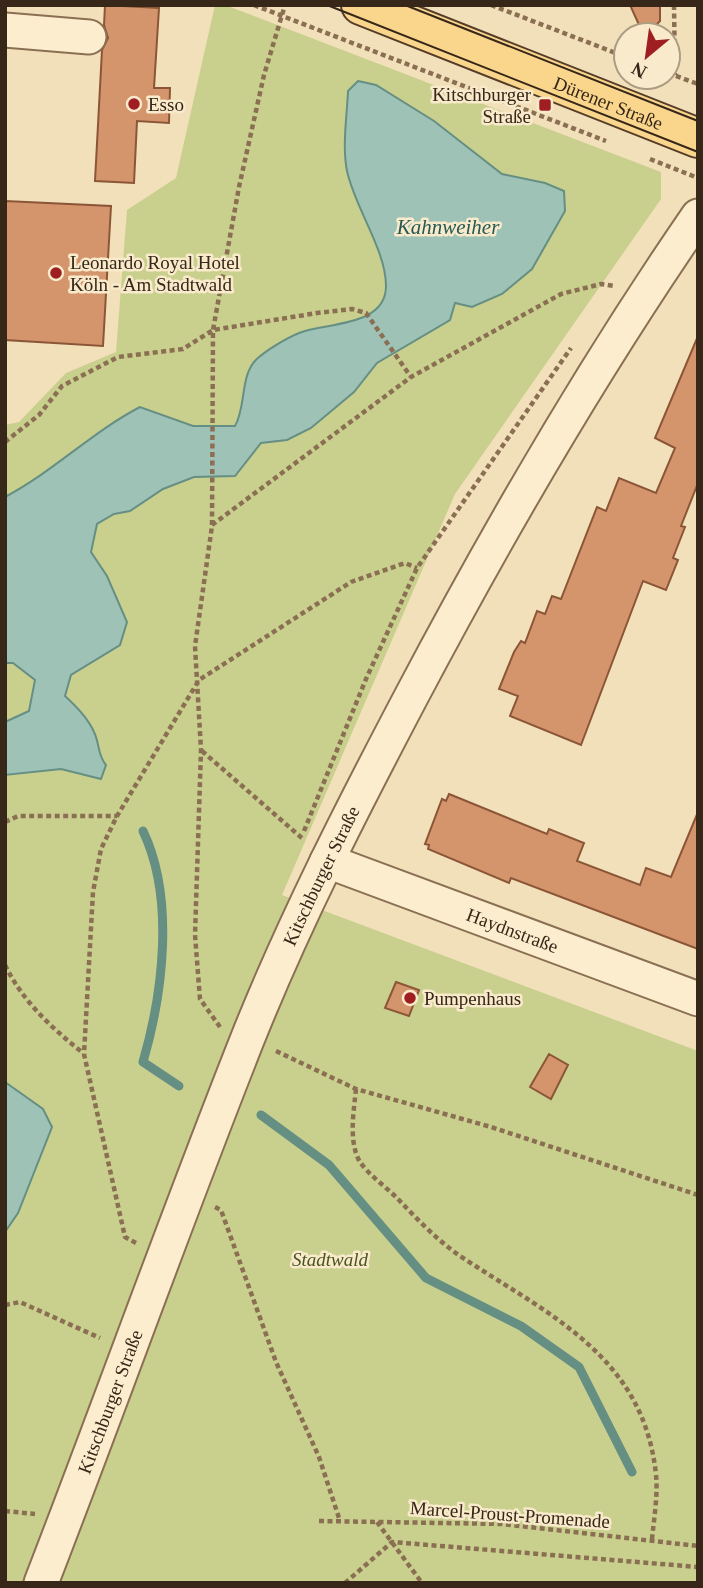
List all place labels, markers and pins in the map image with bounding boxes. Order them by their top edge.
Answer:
place label: Kitschburger Straße [432,84,532,127]
place label: Esso [148,94,184,115]
marker: Esso [126,96,142,112]
marker: Kitschburger Straße [537,97,553,113]
place label: Leonardo Royal Hotel Köln - Am Stadtwald [70,252,240,295]
marker: Leonardo Royal Hotel Köln - Am Stadtwald [48,265,64,281]
place label: Pumpenhaus [424,988,521,1009]
marker: Pumpenhaus [402,990,418,1006]

